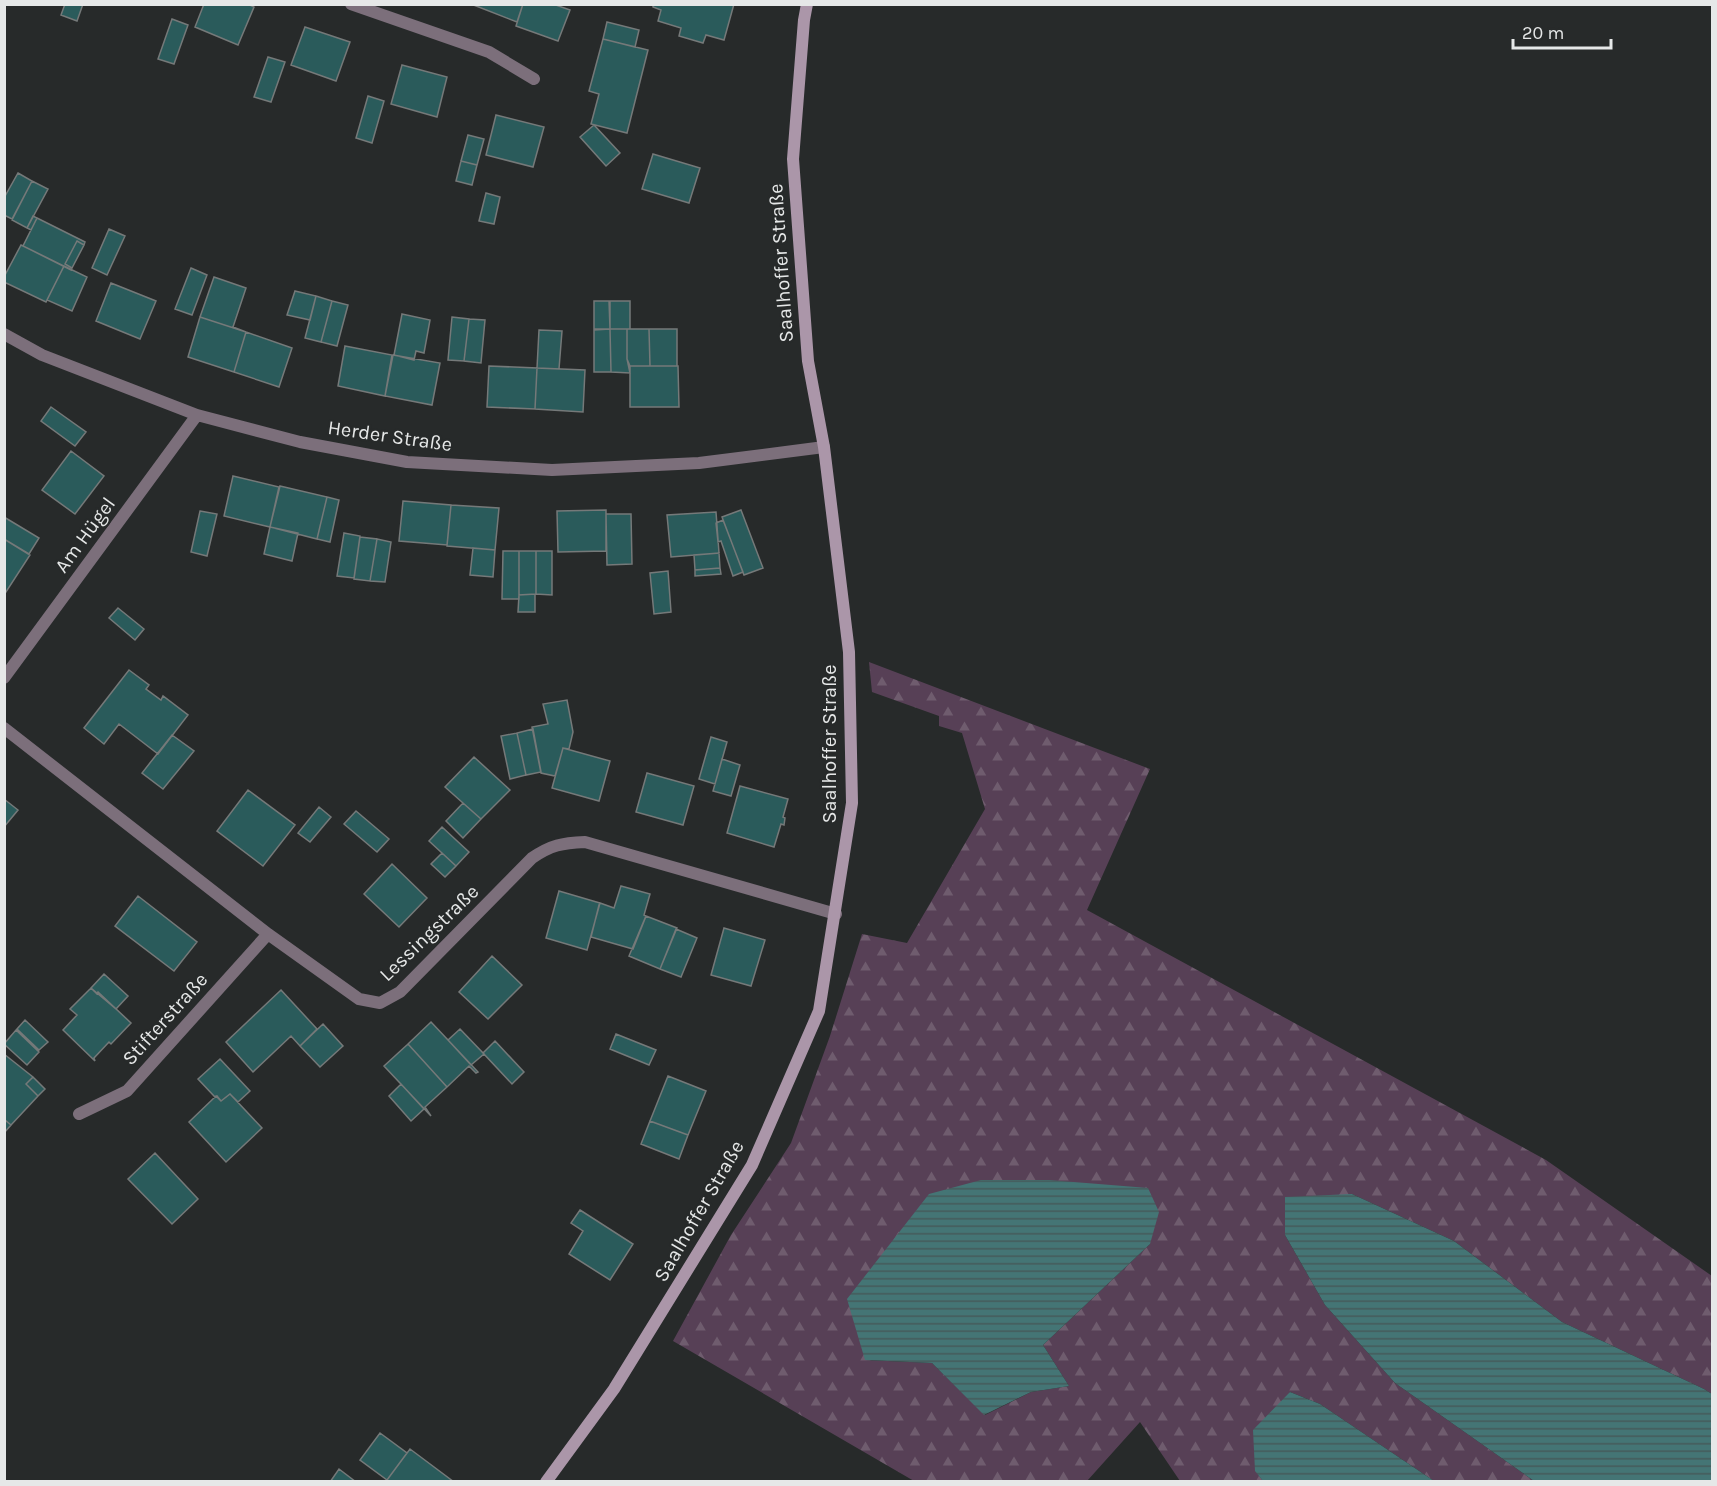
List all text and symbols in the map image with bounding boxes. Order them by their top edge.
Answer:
scale bar [1513,12,1610,50]
text: 20 m [1522,22,1564,44]
street label: Saalhoffer Straße [764,183,798,343]
street label: Herder Straße [326,416,454,456]
street label: Am Hügel [50,493,120,577]
street label: Saalhoffer Straße [818,664,841,824]
street label: Lessingstraße [375,880,483,986]
street label: Stifterstraße [118,968,212,1070]
street label: Saalhoffer Straße [649,1136,749,1286]

